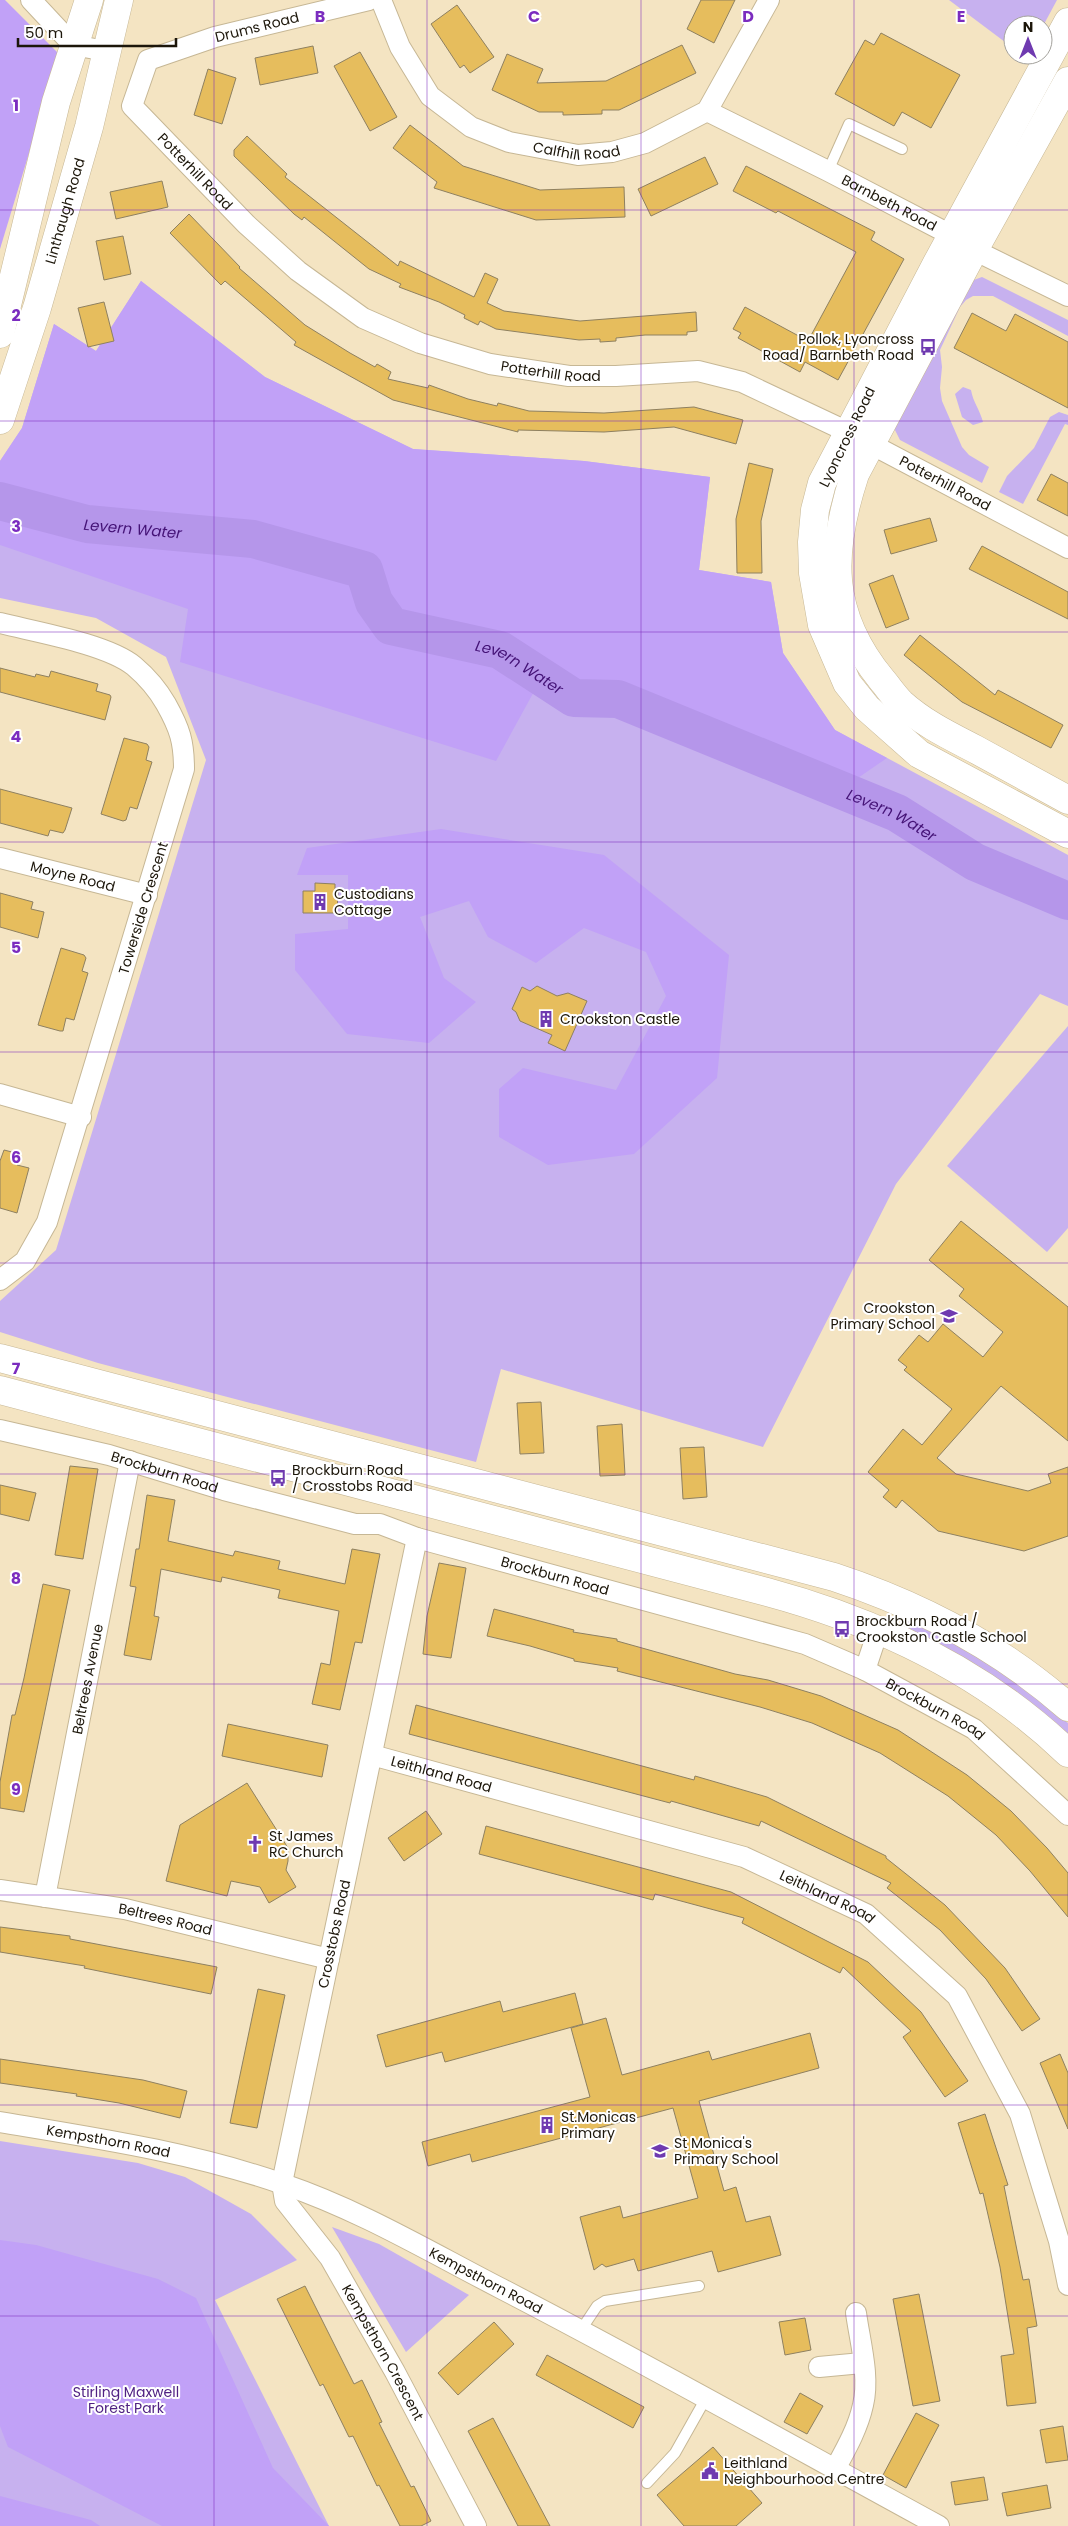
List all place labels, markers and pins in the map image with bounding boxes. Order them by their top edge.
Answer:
place label: Pollok, Lyoncross Road/ Barnbeth Road [763,329,914,365]
bus stop icon: Pollok, Lyoncross Road/ Barnbeth Road [918,337,938,357]
place label: Custodians Cottage [334,884,414,920]
building icon: Custodians Cottage [310,892,330,912]
building icon: Crookston Castle [536,1009,556,1029]
place label: Crookston Castle [560,1009,680,1029]
place label: Crookston Primary School [830,1298,935,1334]
school or university icon: Crookston Primary School [939,1306,959,1326]
place label: Brockburn Road / Crosstobs Road [292,1460,413,1496]
bus stop icon: Brockburn Road / Crosstobs Road [268,1468,288,1488]
place label: Brockburn Road / Crookston Castle School [856,1611,1027,1647]
bus stop icon: Brockburn Road / Crookston Castle School [832,1619,852,1639]
place label: St James RC Church [269,1826,343,1862]
church icon: St James RC Church [245,1834,265,1854]
place label: St.Monicas Primary [561,2107,636,2143]
building icon: St.Monicas Primary [537,2115,557,2135]
place label: St Monica's Primary School [674,2133,779,2169]
school or university icon: St Monica's Primary School [650,2141,670,2161]
place label: Leithland Neighbourhood Centre [724,2453,885,2489]
public building icon: Leithland Neighbourhood Centre [700,2461,720,2481]

